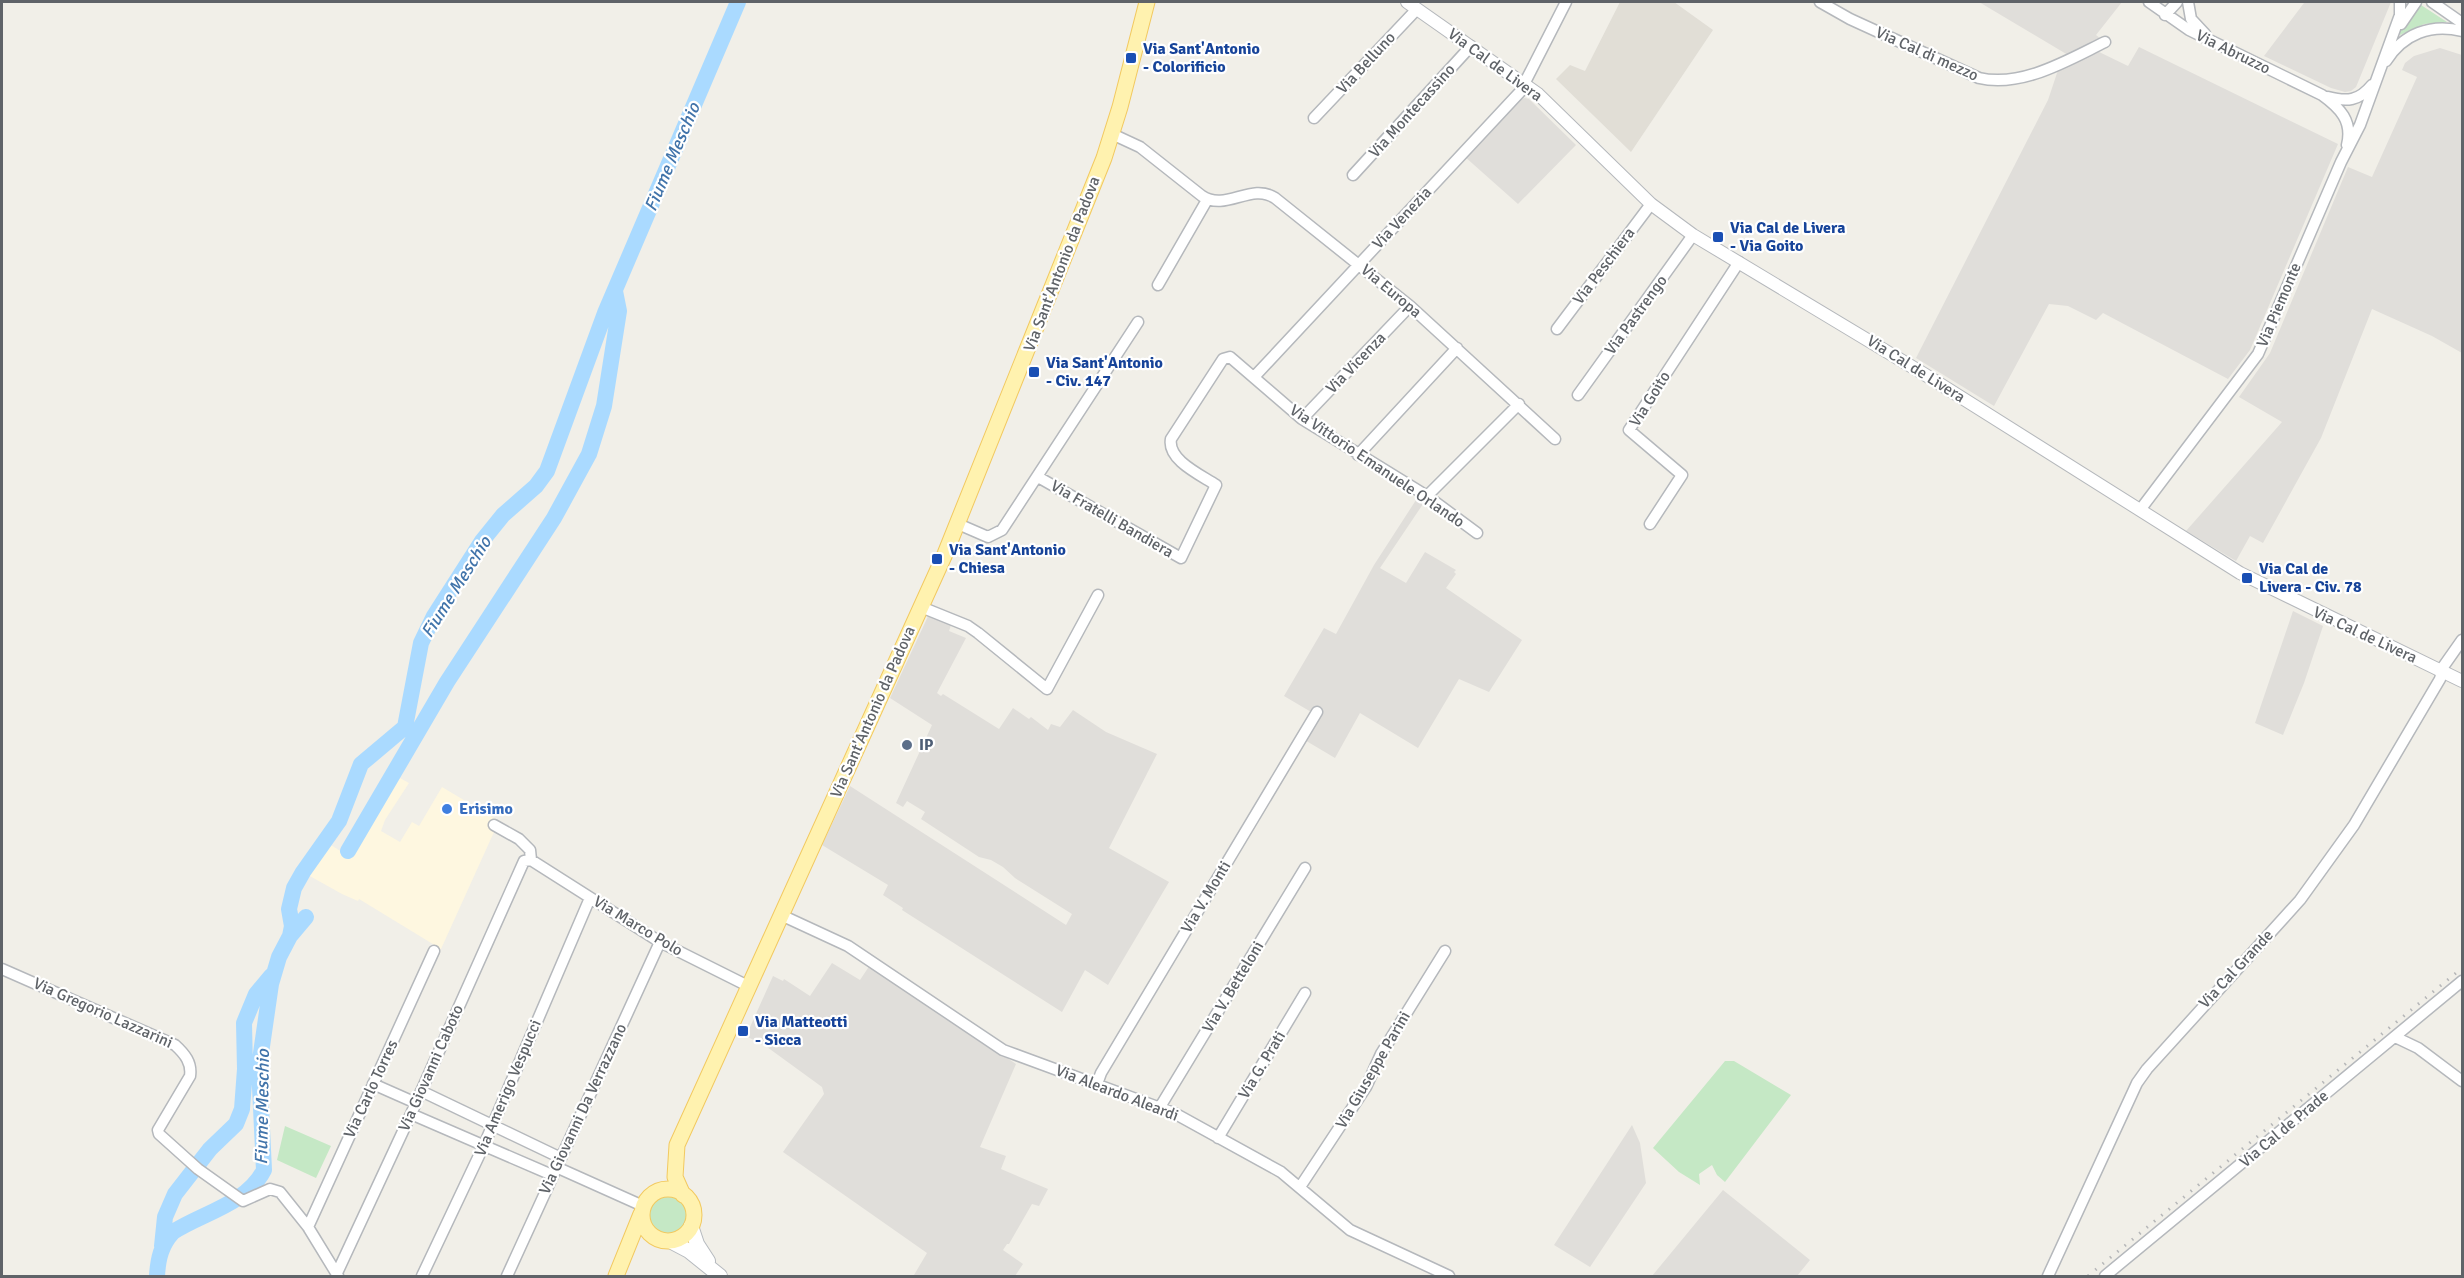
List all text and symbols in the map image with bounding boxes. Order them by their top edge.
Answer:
street label: Via Cal di mezzo [1872,22,1982,86]
street label: Via Cal de Livera [1444,24,1546,106]
street label: Via Abruzzo [2192,25,2274,79]
street label: Via Belluno [1332,28,1400,98]
place label: Via Sant'Antonio - Colorificio [1143,39,1260,77]
marker: Via Sant'Antonio - Colorificio [1124,51,1138,65]
street label: Via Montecassino [1365,60,1459,162]
water label: Fiume Meschio [639,98,705,214]
street label: Via Sant'Antonio da Padova [1019,174,1105,354]
street label: Via Venezia [1368,183,1436,253]
place label: Via Cal de Livera - Via Goito [1730,218,1845,256]
street label: Via Peschiera [1569,224,1639,308]
marker: Via Cal de Livera - Via Goito [1711,230,1725,244]
street label: Via Europa [1357,260,1425,322]
street label: Via Piemonte [2252,260,2306,350]
street label: Via Pastrengo [1600,271,1672,359]
street label: Via Vicenza [1322,328,1390,398]
street label: Via Cal de Livera [1863,331,1969,407]
place label: Via Sant'Antonio - Civ. 147 [1046,353,1163,391]
marker: Via Sant'Antonio - Civ. 147 [1027,365,1041,379]
street label: Via Goito [1625,367,1675,431]
street label: Via Vittorio Emanuele Orlando [1286,400,1468,532]
street label: Via Fratelli Bandiera [1047,476,1177,562]
water label: Fiume Meschio [416,531,497,642]
place label: Via Sant'Antonio - Chiesa [949,540,1066,578]
marker: Via Sant'Antonio - Chiesa [930,552,944,566]
place label: Via Cal de Livera - Civ. 78 [2259,559,2362,597]
marker: Via Cal de Livera - Civ. 78 [2240,571,2254,585]
street label: Via Cal de Livera [2310,602,2420,668]
street label: Via Sant'Antonio da Padova [826,623,920,801]
place label: IP [919,735,933,755]
marker: IP [900,738,914,752]
place label: Erisimo [459,799,513,819]
marker: Erisimo [440,802,454,816]
street label: Via V. Monti [1177,857,1235,937]
street label: Via Marco Polo [590,891,686,961]
street label: Via Cal Grande [2194,925,2278,1013]
street label: Via V. Betteloni [1198,938,1268,1036]
street label: Via Gregorio Lazzarini [30,973,176,1053]
street label: Via Giovanni Caboto [394,1001,468,1135]
street label: Via Giuseppe Parini [1331,1008,1415,1132]
place label: Via Matteotti - Sicca [755,1012,848,1050]
street label: Via Amerigo Vespucci [470,1017,546,1159]
street label: Via Giovanni Da Verrazzano [535,1020,631,1198]
marker: Via Matteotti - Sicca [736,1024,750,1038]
street label: Via G. Prati [1234,1027,1290,1103]
street label: Via Carlo Torres [339,1037,403,1141]
water label: Fiume Meschio [250,1047,274,1165]
street label: Via Aleardo Aleardi [1053,1060,1181,1126]
street label: Via Cal de Prade [2235,1086,2333,1172]

